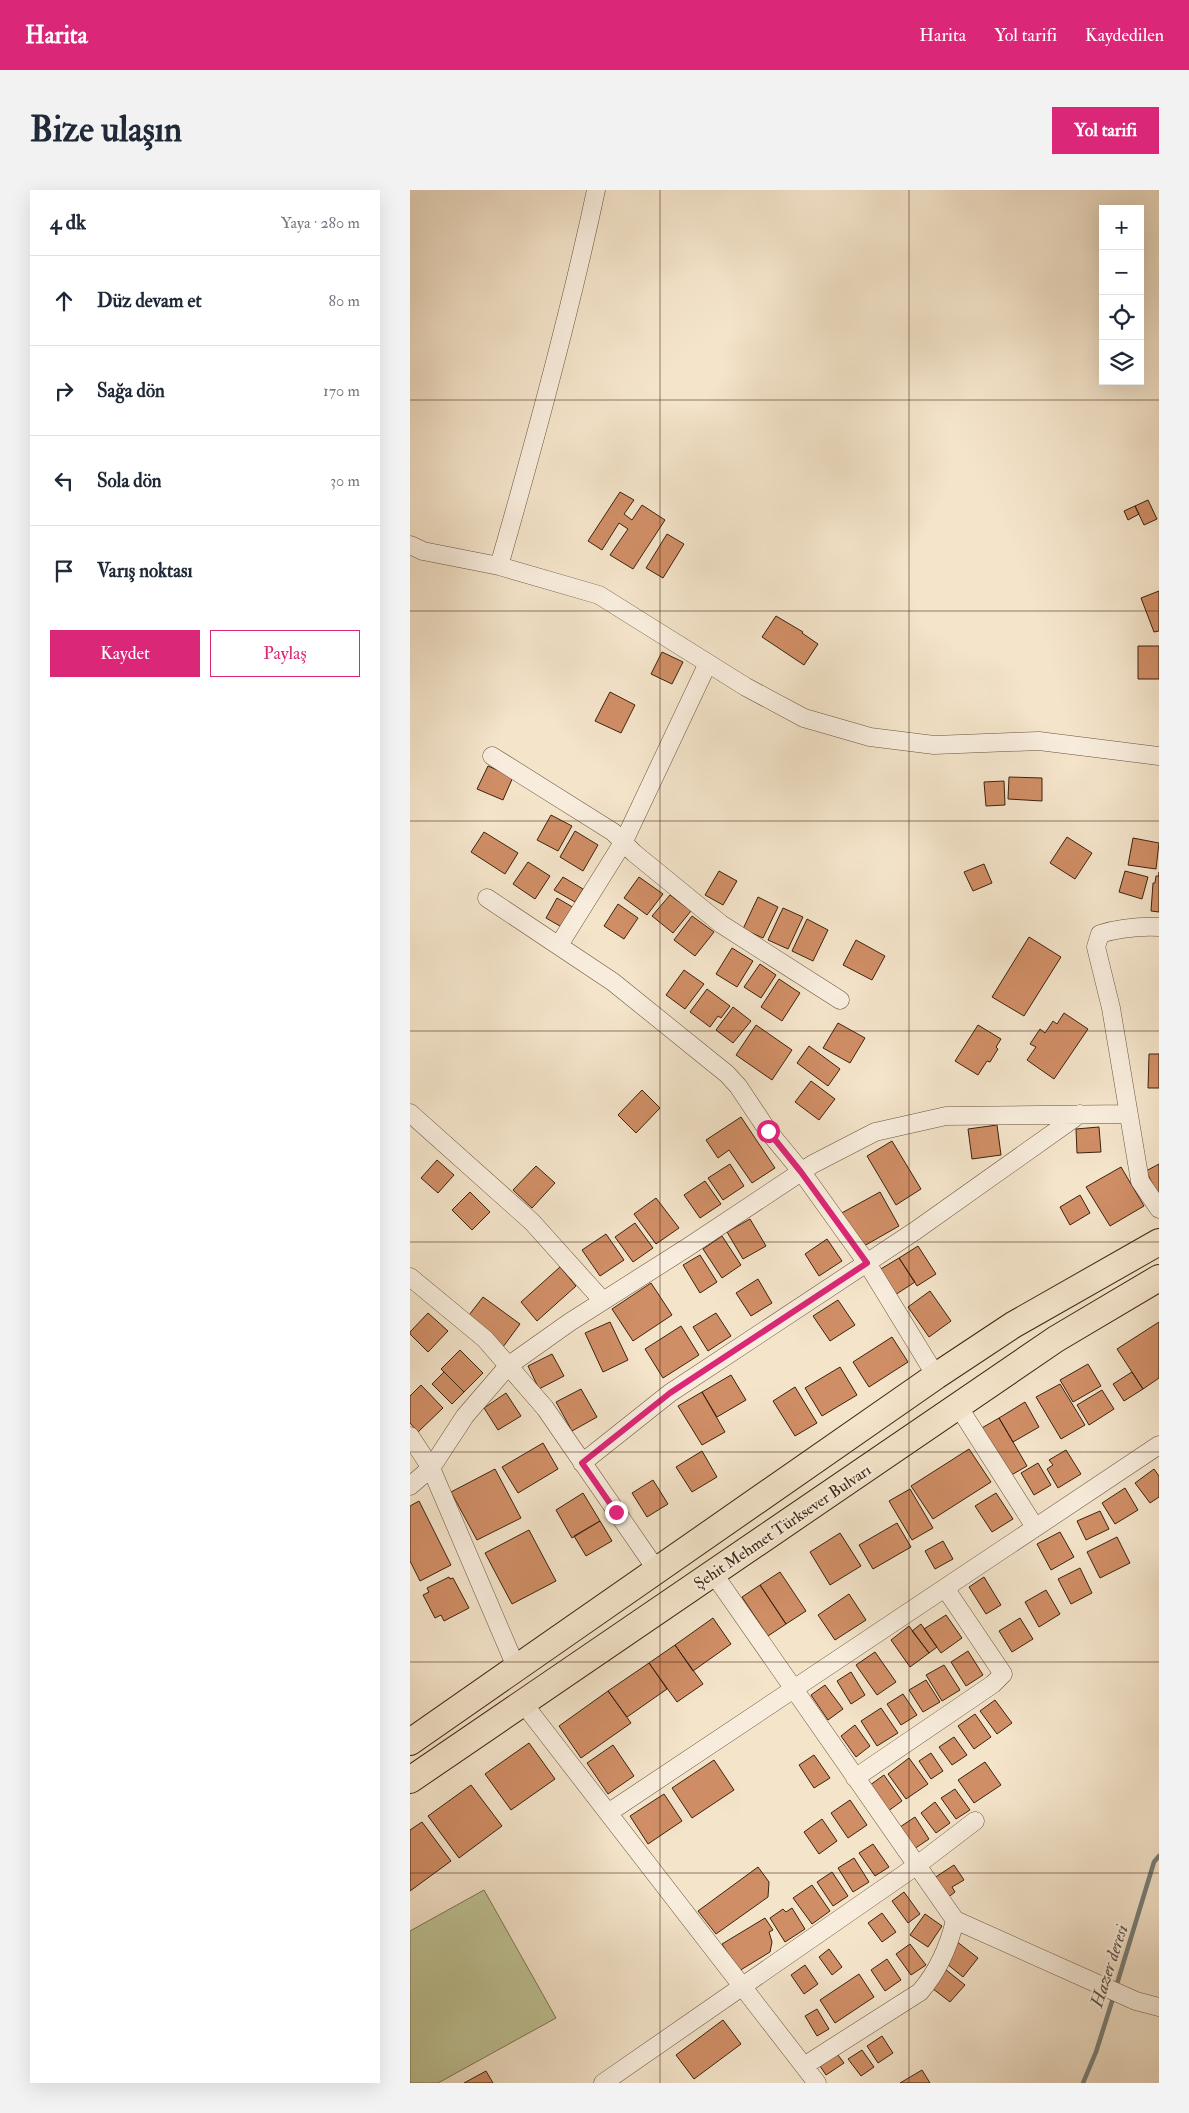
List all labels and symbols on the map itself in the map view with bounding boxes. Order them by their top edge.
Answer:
route start [757,1120,780,1143]
street label: Şehit Mehmet Türksever Bulvarı [690,1460,875,1594]
route end [605,1501,628,1524]
water label: Hazer deresi [1085,1922,1134,2011]

